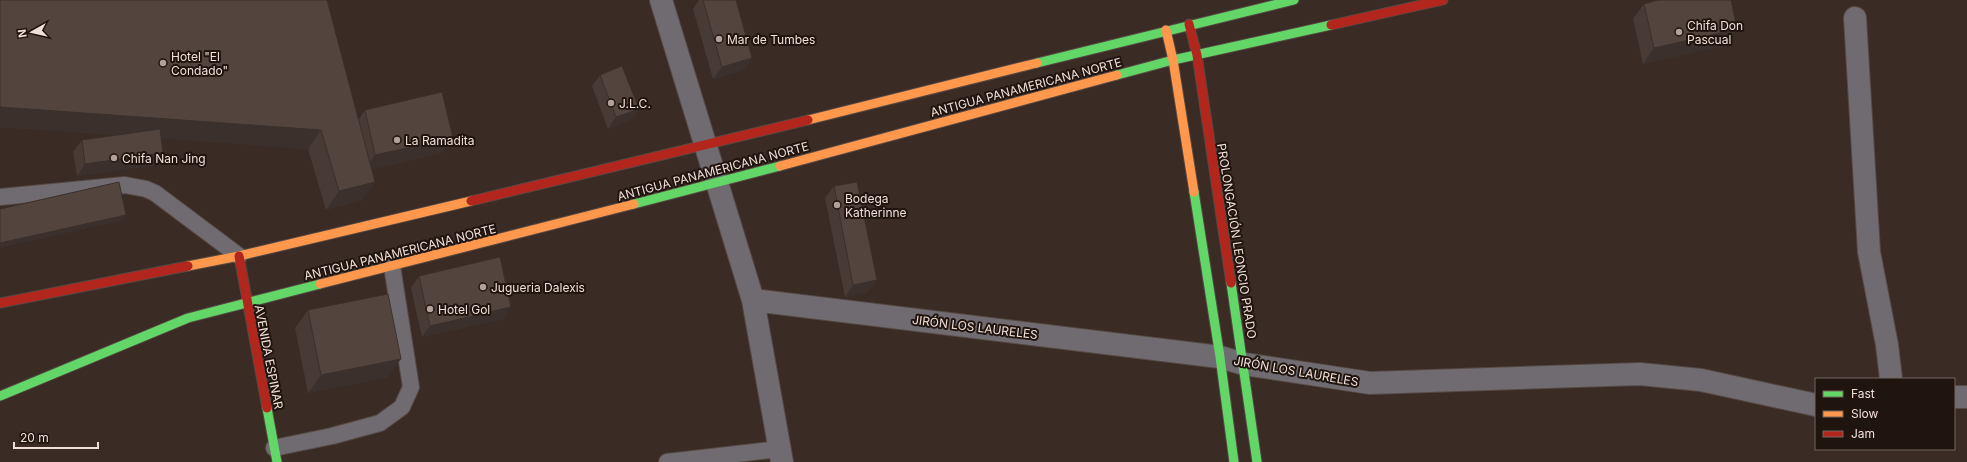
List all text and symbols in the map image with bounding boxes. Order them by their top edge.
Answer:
north arrow [12,12,52,52]
place label: Chifa Don Pascual [1687,18,1743,47]
marker: Chifa Don Pascual [1674,27,1684,37]
text: N [15,28,30,39]
place label: Mar de Tumbes [727,32,815,47]
marker: Mar de Tumbes [714,34,724,44]
place label: Hotel "El Condado" [171,49,228,78]
street label: ANTIGUA PANAMERICANA NORTE [929,54,1123,120]
marker: Hotel "El Condado" [158,58,168,68]
place label: J.L.C. [619,96,651,111]
marker: J.L.C. [606,98,616,108]
place label: La Ramadita [405,133,475,148]
marker: La Ramadita [392,135,402,145]
street label: ANTIGUA PANAMERICANA NORTE [616,138,810,204]
street label: PROLONGACIÓN LEONCIO PRADO [1214,142,1260,340]
place label: Chifa Nan Jing [122,151,206,166]
marker: Chifa Nan Jing [109,153,119,163]
place label: Bodega Katherinne [845,191,907,220]
marker: Bodega Katherinne [832,200,842,210]
street label: ANTIGUA PANAMERICANA NORTE [302,221,498,283]
place label: Jugueria Dalexis [491,280,585,295]
marker: Jugueria Dalexis [478,282,488,292]
place label: Hotel Gol [438,302,490,317]
street label: AVENIDA ESPINAR [252,304,287,411]
marker: Hotel Gol [425,304,435,314]
street label: JIRÓN LOS LAURELES [911,312,1039,342]
street label: JIRÓN LOS LAURELES [1232,353,1360,389]
legend [1815,378,1955,450]
text: Fast [1851,386,1875,401]
text: Slow [1851,406,1879,421]
scale bar [14,424,98,450]
text: Jam [1851,426,1875,441]
text: 20 m [20,430,49,445]

